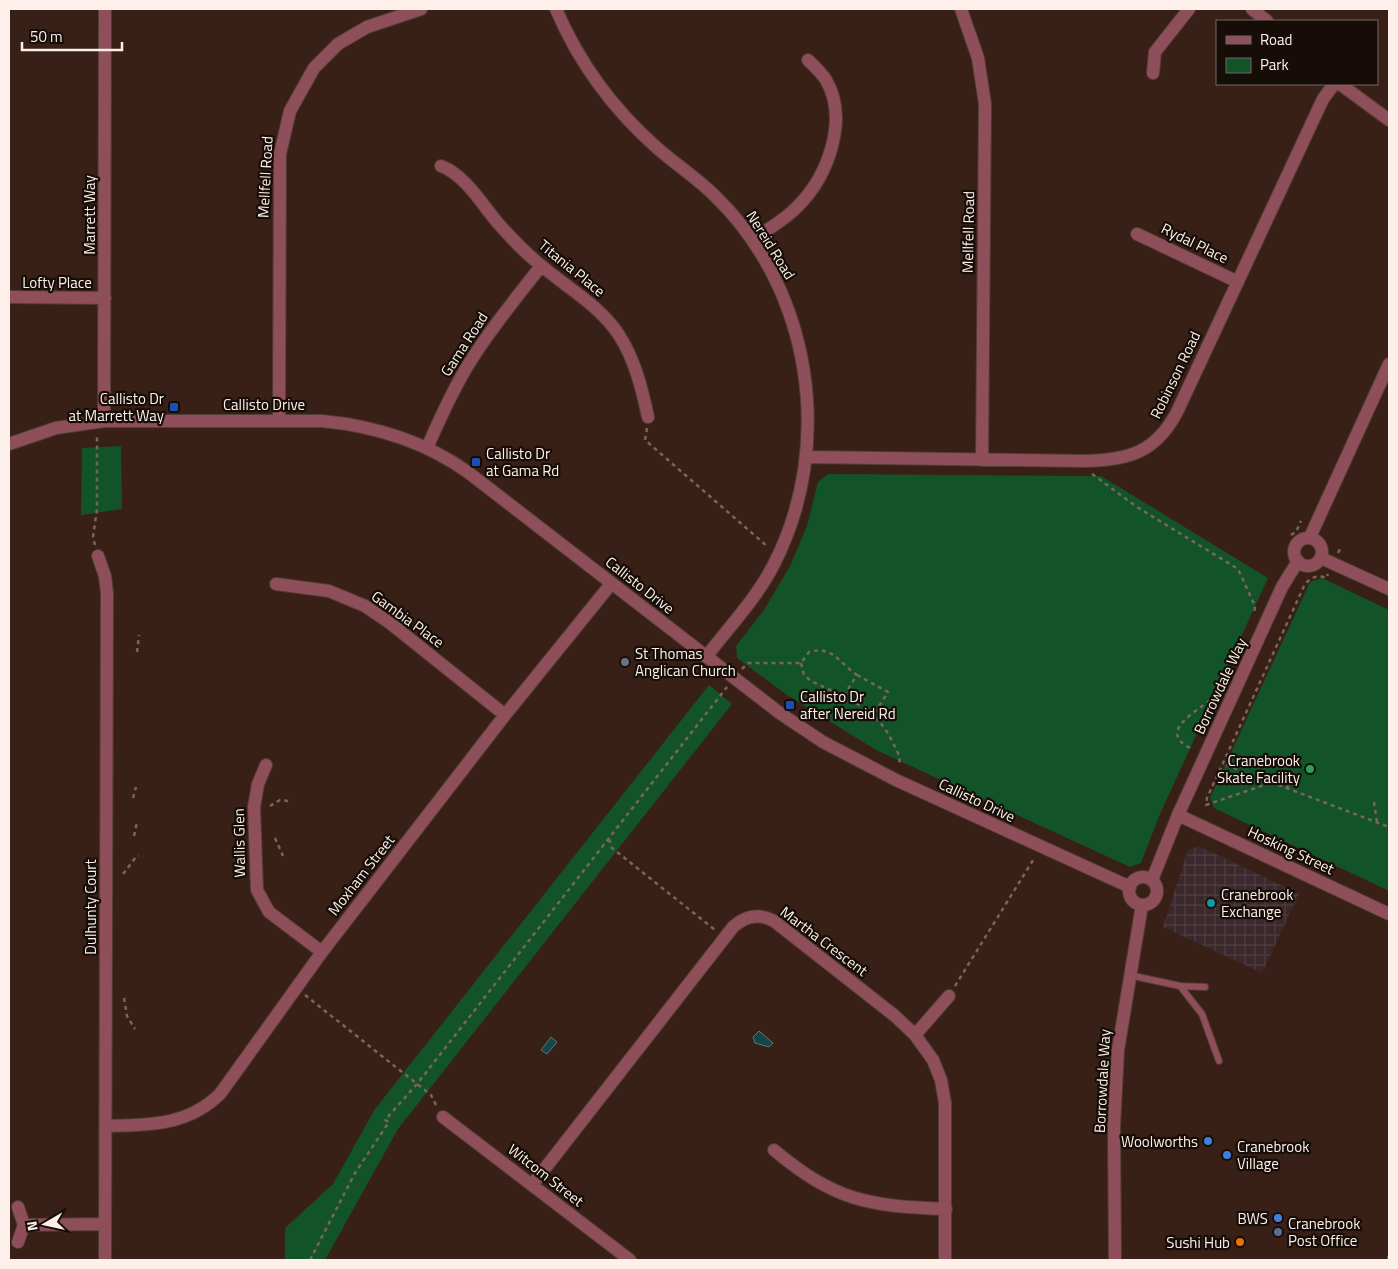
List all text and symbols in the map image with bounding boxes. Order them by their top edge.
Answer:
scale bar [22,20,122,52]
legend [1216,20,1378,85]
text: 50 m [30,25,63,48]
text: Road [1260,28,1292,51]
text: Park [1260,53,1289,76]
street label: Mellfell Road [251,135,279,219]
street label: Marrett Way [78,175,101,255]
street label: Mellfell Road [956,191,980,273]
street label: Nereid Road [741,206,801,284]
street label: Rydal Place [1157,217,1233,269]
street label: Titania Place [534,234,610,302]
street label: Lofty Place [22,271,92,294]
street label: Gama Road [435,307,493,381]
street label: Robinson Road [1144,327,1206,423]
place label: Callisto Dr at Marrett Way [68,387,164,427]
street label: Callisto Drive [223,393,305,416]
marker: Callisto Dr at Marrett Way [168,401,180,413]
place label: Callisto Dr at Gama Rd [486,442,559,482]
marker: Callisto Dr at Gama Rd [470,456,482,468]
street label: Callisto Drive [601,551,679,619]
street label: Gambia Place [367,585,449,653]
street label: Borrowdale Way [1188,634,1252,738]
place label: St Thomas Anglican Church [635,642,736,682]
marker: St Thomas Anglican Church [619,656,631,668]
place label: Callisto Dr after Nereid Rd [800,685,896,725]
marker: Callisto Dr after Nereid Rd [784,699,796,711]
place label: Cranebrook Skate Facility [1217,749,1300,789]
marker: Cranebrook Skate Facility [1304,763,1316,775]
street label: Callisto Drive [935,772,1019,828]
street label: Wallis Glen [227,808,251,878]
street label: Hosking Street [1244,820,1339,880]
street label: Moxham Street [322,829,400,920]
street label: Dulhunty Court [79,859,102,955]
place label: Cranebrook Exchange [1221,883,1293,923]
marker: Cranebrook Exchange [1205,897,1217,909]
street label: Martha Crescent [775,900,873,982]
street label: Borrowdale Way [1088,1028,1116,1134]
place label: Woolworths [1121,1130,1198,1153]
marker: Woolworths [1202,1135,1214,1147]
place label: Cranebrook Village [1237,1135,1309,1175]
street label: Witcom Street [503,1138,589,1212]
marker: Cranebrook Village [1221,1149,1233,1161]
north arrow [20,1199,70,1249]
place label: BWS [1237,1207,1268,1230]
marker: BWS [1272,1212,1284,1224]
place label: Cranebrook Post Office [1288,1212,1360,1252]
text: N [21,1220,43,1233]
marker: Cranebrook Post Office [1272,1226,1284,1238]
place label: Sushi Hub [1166,1231,1230,1254]
marker: Sushi Hub [1234,1236,1246,1248]

